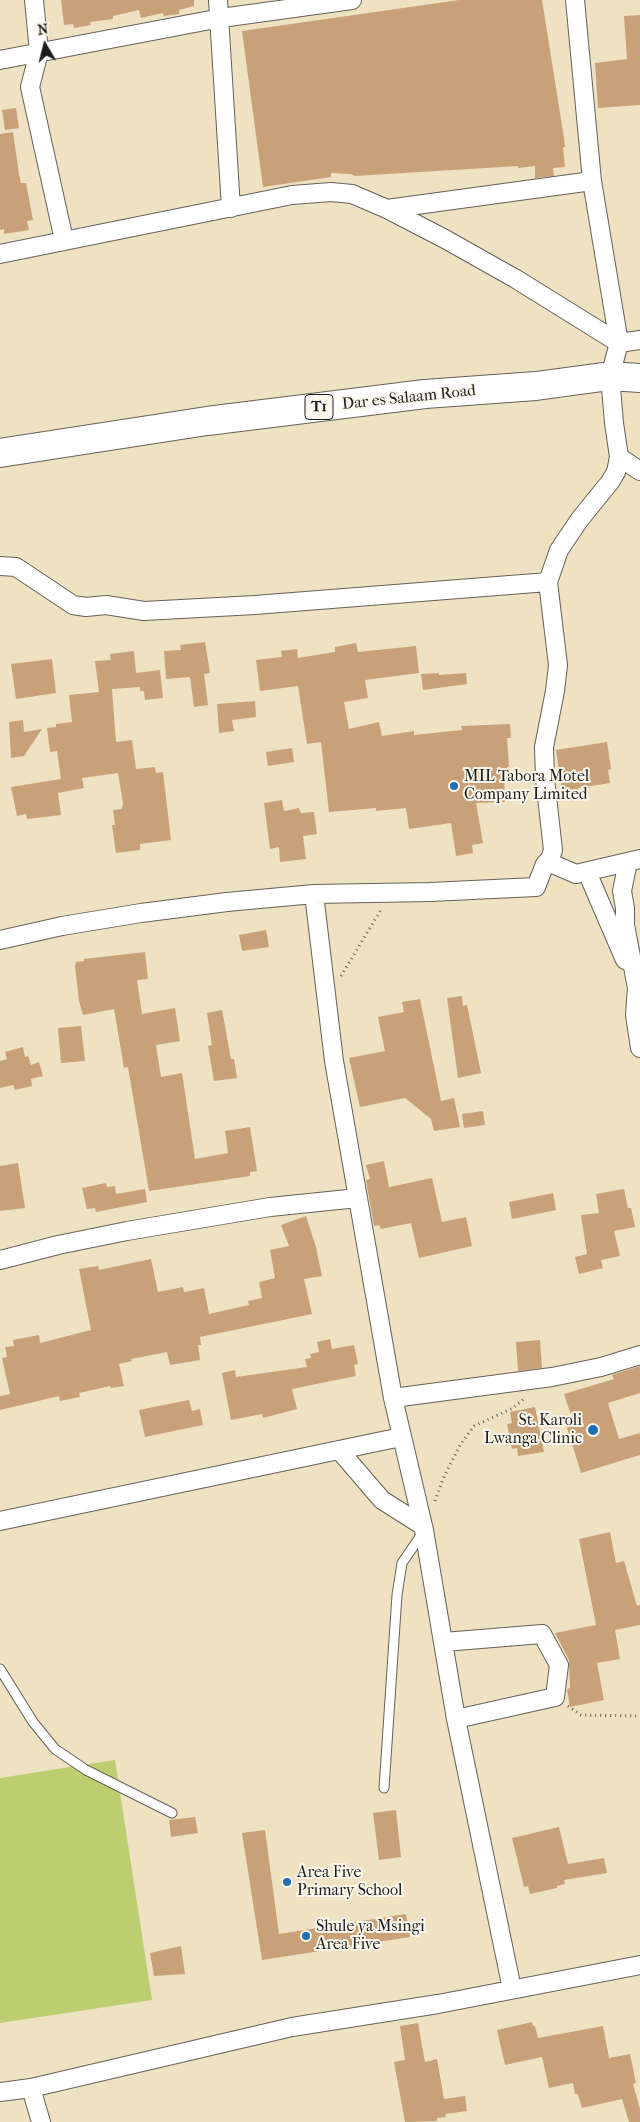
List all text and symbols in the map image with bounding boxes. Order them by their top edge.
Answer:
north arrow [20,20,70,70]
text: N [36,20,49,39]
street label: Dar es Salaam Road [341,381,477,415]
road number: T1 [305,394,333,420]
place label: MIL Tabora Motel Company Limited [464,767,589,805]
marker: MIL Tabora Motel Company Limited [448,780,460,792]
place label: St. Karoli Lwanga Clinic [484,1411,582,1449]
marker: St. Karoli Lwanga Clinic [586,1423,600,1437]
place label: Area Five Primary School [297,1863,402,1901]
marker: Area Five Primary School [281,1876,293,1888]
place label: Shule ya Msingi Area Five [316,1917,425,1955]
marker: Shule ya Msingi Area Five [300,1930,312,1942]

